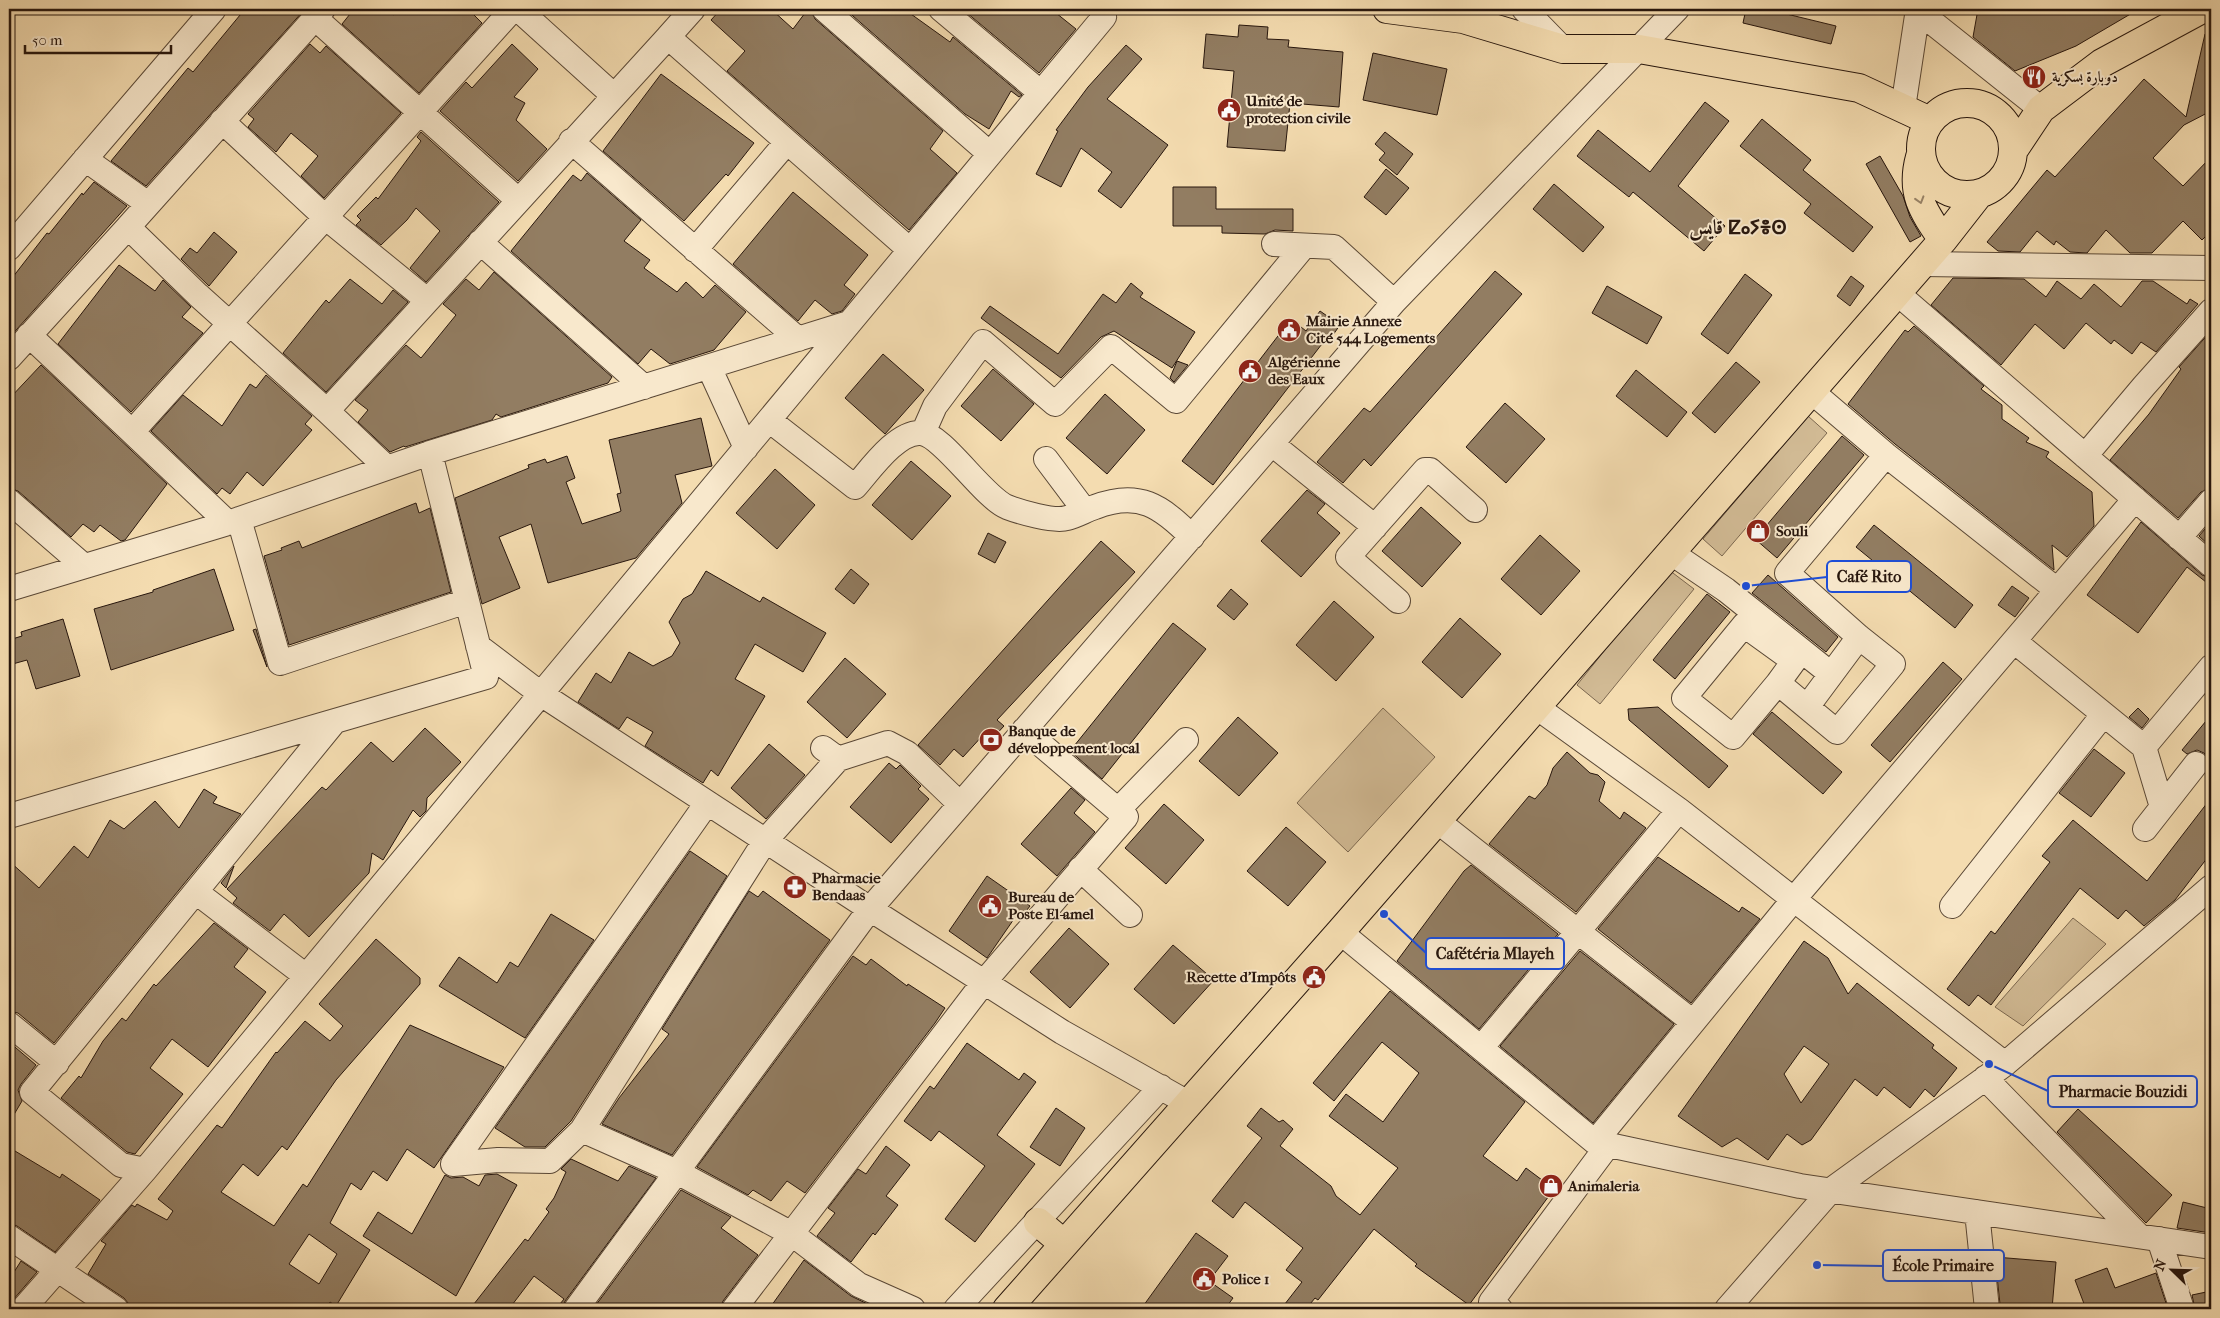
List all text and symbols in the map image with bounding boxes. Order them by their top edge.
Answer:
scale bar [25,22,171,54]
text: 50 m [32,31,63,49]
restaurant icon: دوبارة بسكرية [2021,64,2047,90]
place label: دوبارة بسكرية [2052,68,2118,87]
place label: Unité de protection civile [1245,92,1351,127]
public building icon: Unité de protection civile [1216,97,1242,123]
one-way arrow [1914,195,1924,203]
district label: قايس ⵇⴰⵢⴻⵙ [1689,216,1787,241]
place label: Mairie Annexe Cité 544 Logements [1305,312,1436,347]
public building icon: Mairie Annexe Cité 544 Logements [1276,317,1302,343]
place label: Algérienne des Eaux [1267,353,1341,388]
public building icon: Algérienne des Eaux [1237,358,1263,384]
shop icon: Souli [1745,518,1771,544]
place label: Souli [1776,522,1809,540]
callout: Café Rito [1827,561,1911,592]
text: Café Rito [1837,567,1901,586]
place label: Banque de développement local [1008,722,1141,757]
bank icon: Banque de développement local [978,727,1004,753]
place label: Pharmacie Bendaas [812,869,881,904]
pharmacy icon: Pharmacie Bendaas [782,874,808,900]
place label: Bureau de Poste El-amel [1008,888,1095,923]
public building icon: Bureau de Poste El-amel [977,893,1003,919]
callout: Cafétéria Mlayeh [1426,938,1564,969]
text: Cafétéria Mlayeh [1436,944,1555,964]
public building icon: Recette d'Impôts [1301,964,1327,990]
place label: Recette d'Impôts [1186,968,1296,986]
callout: Pharmacie Bouzidi [2048,1076,2197,1107]
text: Pharmacie Bouzidi [2058,1082,2188,1101]
shop icon: Animaleria [1538,1173,1564,1199]
place label: Animaleria [1567,1177,1641,1195]
north arrow [2148,1246,2198,1296]
callout: École Primaire [1883,1250,2004,1281]
text: École Primaire [1892,1255,1994,1275]
text: N [2151,1257,2171,1273]
public building icon: Police 1 [1191,1266,1217,1292]
place label: Police 1 [1222,1270,1269,1288]

